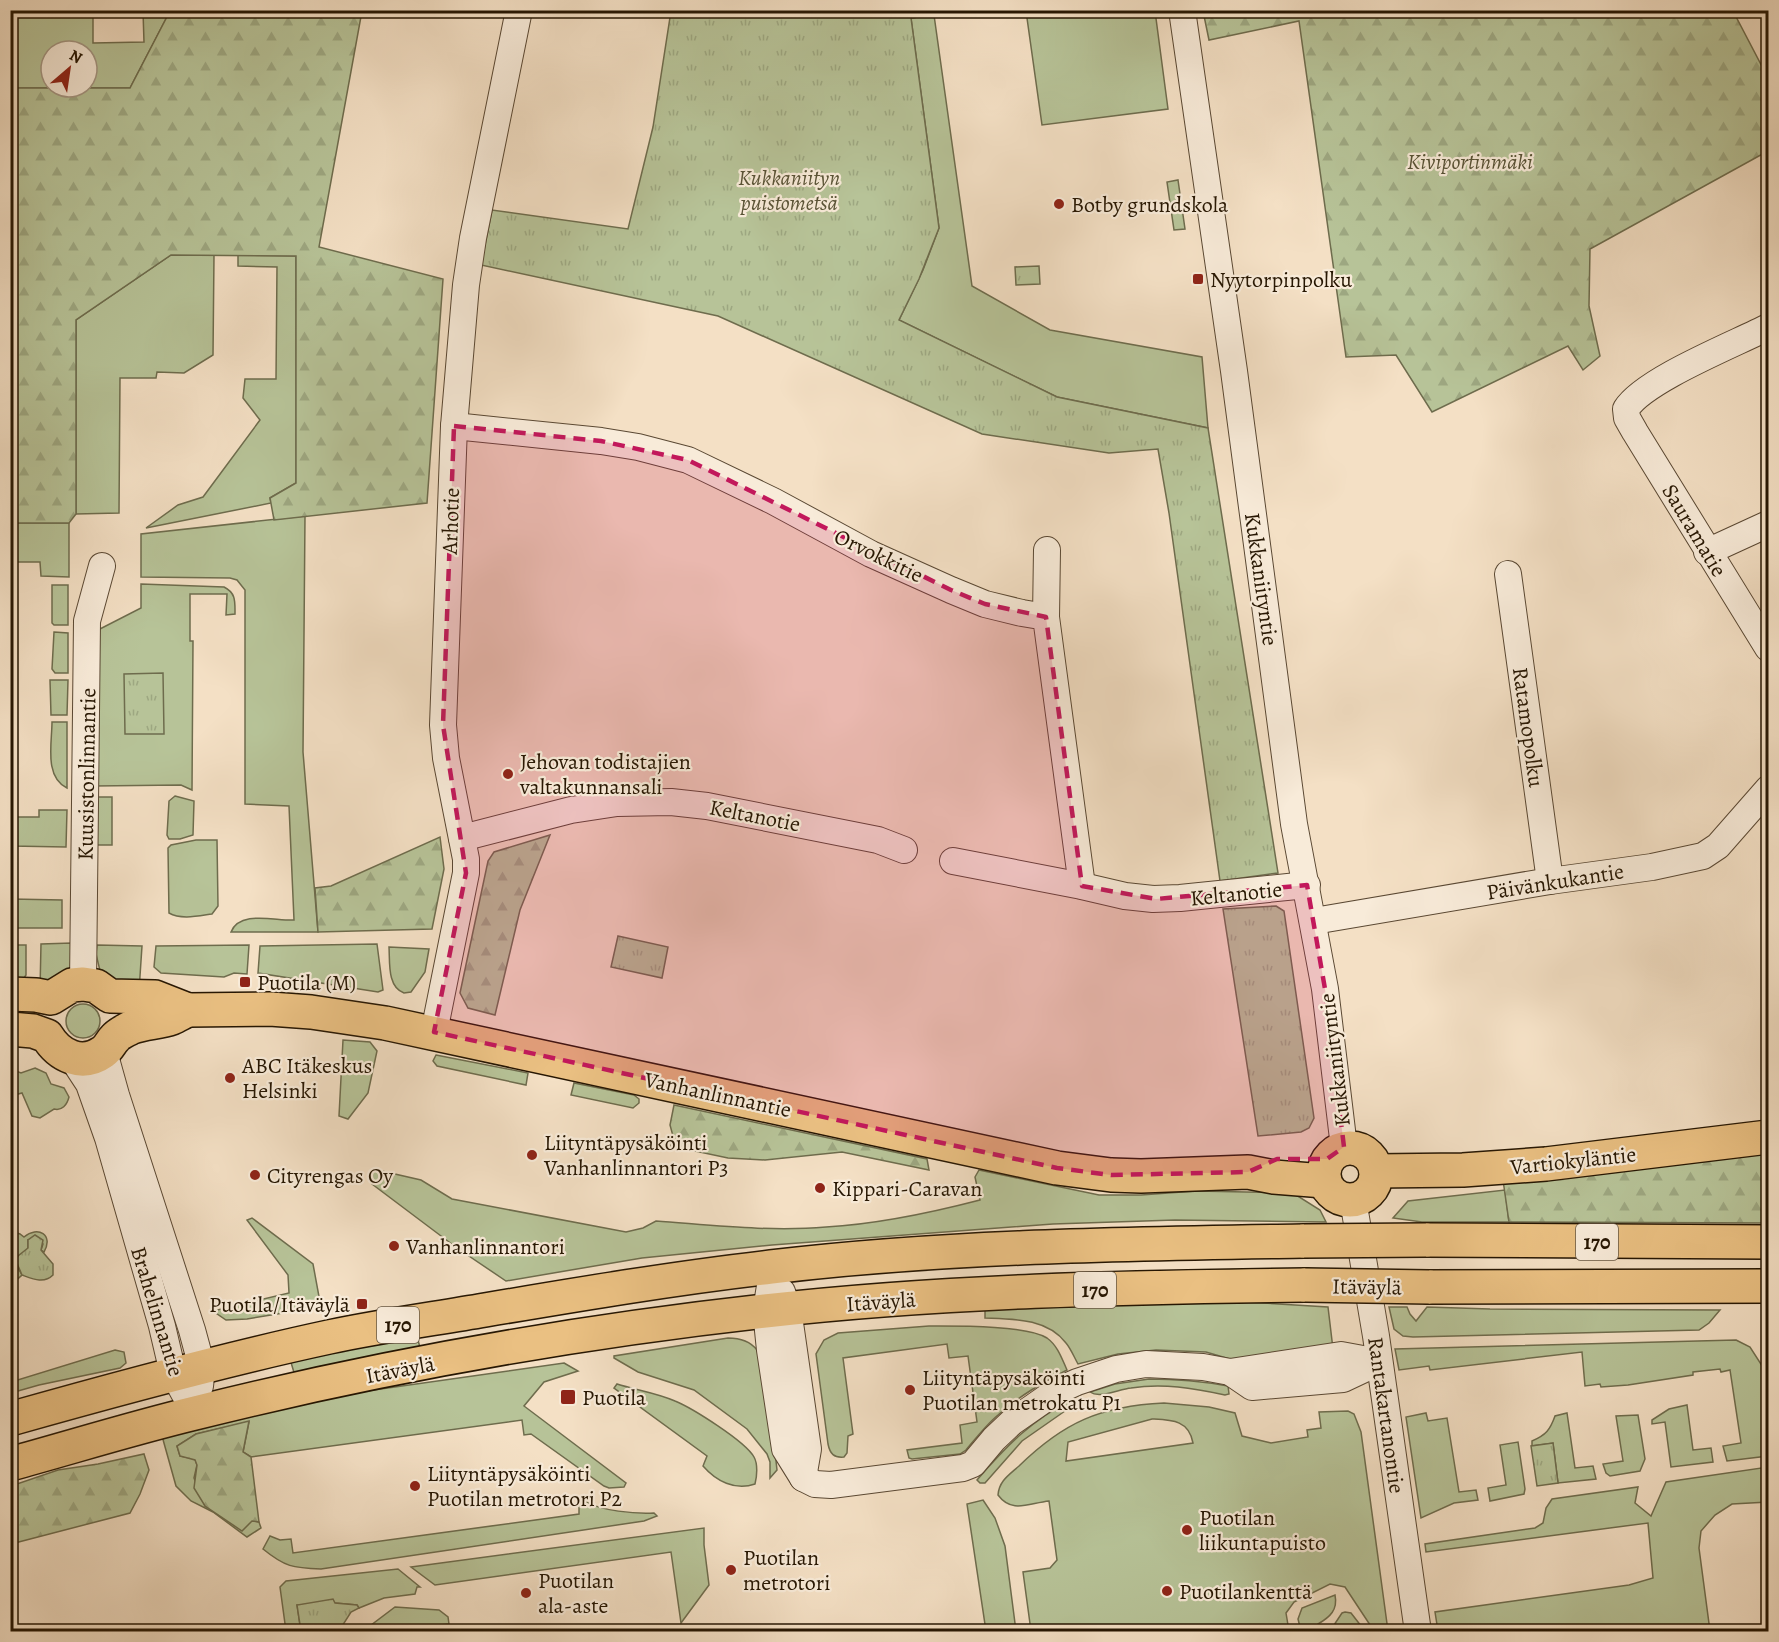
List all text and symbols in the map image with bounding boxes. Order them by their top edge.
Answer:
north arrow [39,39,99,99]
text: N [65,44,87,69]
park label: Kiviportinmäki [1407,147,1533,177]
park label: Kukkaniityn puistometsä [738,163,840,218]
place label: Botby grundskola [1071,190,1229,220]
marker: Botby grundskola [1052,197,1066,211]
place label: Nyytorpinpolku [1210,265,1352,295]
marker: Nyytorpinpolku [1191,272,1205,286]
street label: Sauramatie [1655,478,1734,583]
street label: Arhotie [435,487,467,556]
street label: Kukkaniityntie [1237,511,1285,648]
street label: Orvokkitie [829,521,928,590]
street label: Ratamopolku [1505,665,1551,789]
street label: Kuusistonlinnantie [70,687,104,861]
place label: Jehovan todistajien valtakunnansali [519,747,691,802]
marker: Jehovan todistajien valtakunnansali [501,767,515,781]
street label: Keltanotie [707,792,803,840]
street label: Päivänkukantie [1484,856,1626,908]
street label: Keltanotie [1189,874,1284,914]
place label: Puotila (M) [257,968,356,998]
marker: Puotila (M) [238,975,252,989]
street label: Kukkaniityntie [1312,992,1358,1128]
place label: ABC Itäkeskus Helsinki [241,1051,372,1106]
street label: Vanhanlinnantie [641,1065,794,1125]
marker: ABC Itäkeskus Helsinki [223,1071,237,1085]
place label: Liityntäpysäköinti Vanhanlinnantori P3 [543,1128,729,1183]
street label: Vartiokyläntie [1508,1139,1638,1183]
marker: Liityntäpysäköinti Vanhanlinnantori P3 [525,1148,539,1162]
place label: Cityrengas Oy [267,1161,393,1191]
marker: Cityrengas Oy [248,1168,262,1182]
place label: Kippari-Caravan [832,1174,982,1204]
marker: Kippari-Caravan [813,1181,827,1195]
road number: 170 [1576,1224,1618,1260]
place label: Vanhanlinnantori [405,1232,565,1262]
marker: Vanhanlinnantori [387,1239,401,1253]
street label: Brahelinnantie [123,1243,191,1380]
street label: Itäväylä [1332,1271,1403,1303]
road number: 170 [1074,1272,1116,1308]
street label: Itäväylä [845,1285,918,1319]
place label: Puotila/Itäväylä [209,1290,351,1320]
marker: Puotila/Itäväylä [355,1297,369,1311]
road number: 170 [377,1307,419,1343]
street label: Rantakartanontie [1360,1335,1412,1495]
street label: Itäväylä [363,1348,438,1391]
place label: Liityntäpysäköinti Puotilan metrokatu P1 [922,1363,1121,1418]
place label: Puotila [582,1383,647,1413]
marker: Liityntäpysäköinti Puotilan metrokatu P1 [903,1383,917,1397]
marker: Puotila [559,1388,577,1406]
place label: Liityntäpysäköinti Puotilan metrotori P2 [427,1459,622,1514]
marker: Liityntäpysäköinti Puotilan metrotori P2 [408,1479,422,1493]
place label: Puotilan liikuntapuisto [1199,1503,1326,1558]
marker: Puotilan liikuntapuisto [1180,1523,1194,1537]
place label: Puotilan metrotori [743,1543,830,1598]
marker: Puotilan metrotori [724,1563,738,1577]
place label: Puotilan ala-aste [538,1566,614,1621]
place label: Puotilankenttä [1179,1577,1313,1607]
marker: Puotilankenttä [1160,1584,1174,1598]
marker: Puotilan ala-aste [519,1586,533,1600]

